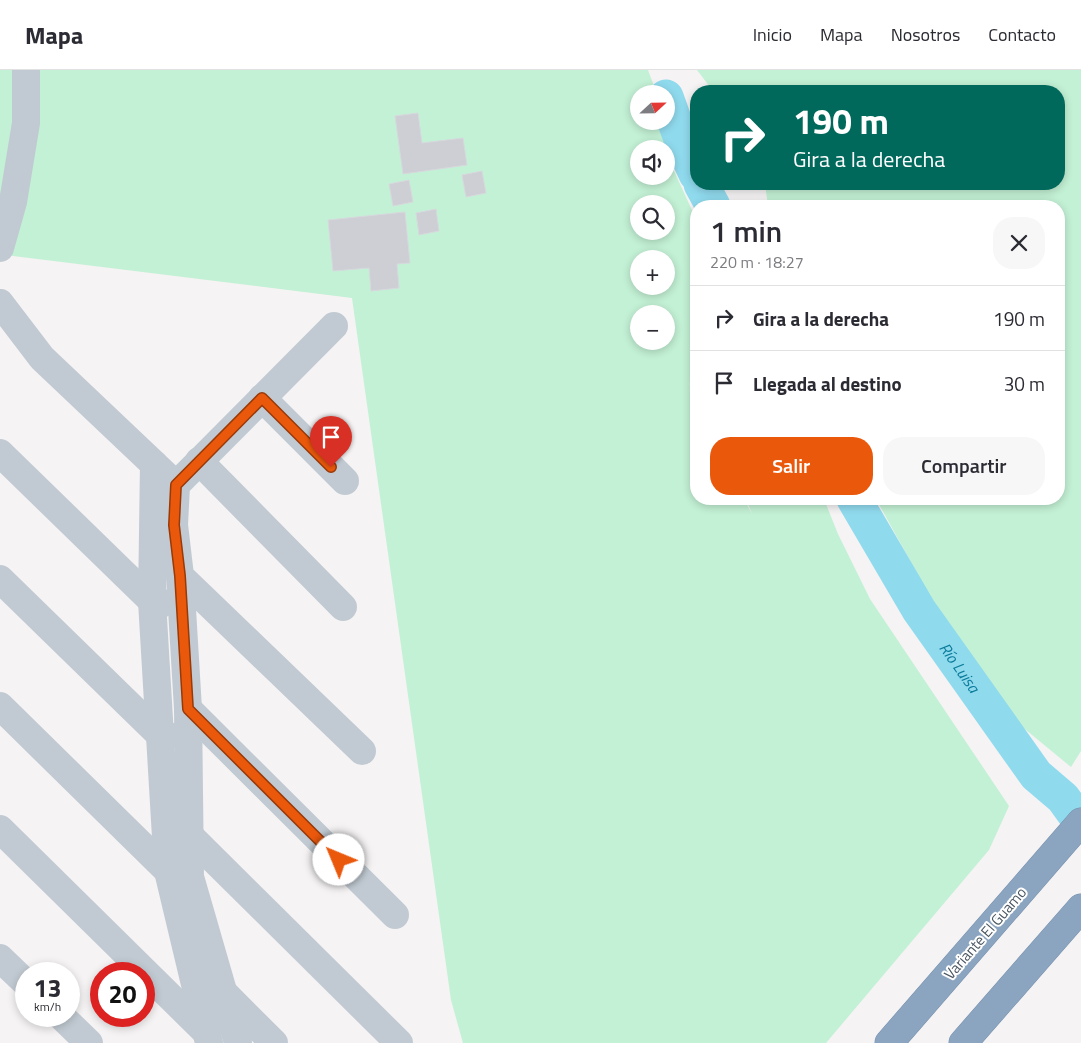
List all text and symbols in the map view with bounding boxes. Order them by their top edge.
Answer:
text: Mapa [25,17,83,53]
text: Inicio [753,21,792,48]
text: Mapa [820,21,863,48]
text: Nosotros [891,21,960,48]
text: Contacto [988,21,1056,48]
north arrow [630,85,675,130]
map controls [630,85,675,350]
text: 190 m [793,94,889,148]
icon: right [710,105,775,170]
button: sound [630,140,675,185]
text: Gira a la derecha [793,142,945,176]
button: search [630,195,675,240]
text: 1 min [710,208,782,254]
button: close [993,217,1045,269]
button: + [630,250,675,295]
text: 220 m · 18:27 [710,250,804,274]
icon: right [710,304,738,332]
text: Gira a la derecha [753,304,889,333]
text: 190 m [993,304,1045,333]
button: − [630,305,675,350]
icon: arrive [710,369,738,397]
text: Llegada al destino [753,369,902,398]
text: 30 m [1004,369,1045,398]
pin [310,416,352,467]
icon: arrive [317,423,345,451]
button: Salir [710,437,873,495]
button: Compartir [883,437,1045,495]
water label: Río Luisa [934,637,986,698]
position arrow [312,833,364,885]
street label: Variante El Guamo [938,882,1032,984]
speed limit sign: 20 [90,962,155,1027]
text: 13 [33,969,62,1007]
text: km/h [34,997,61,1016]

